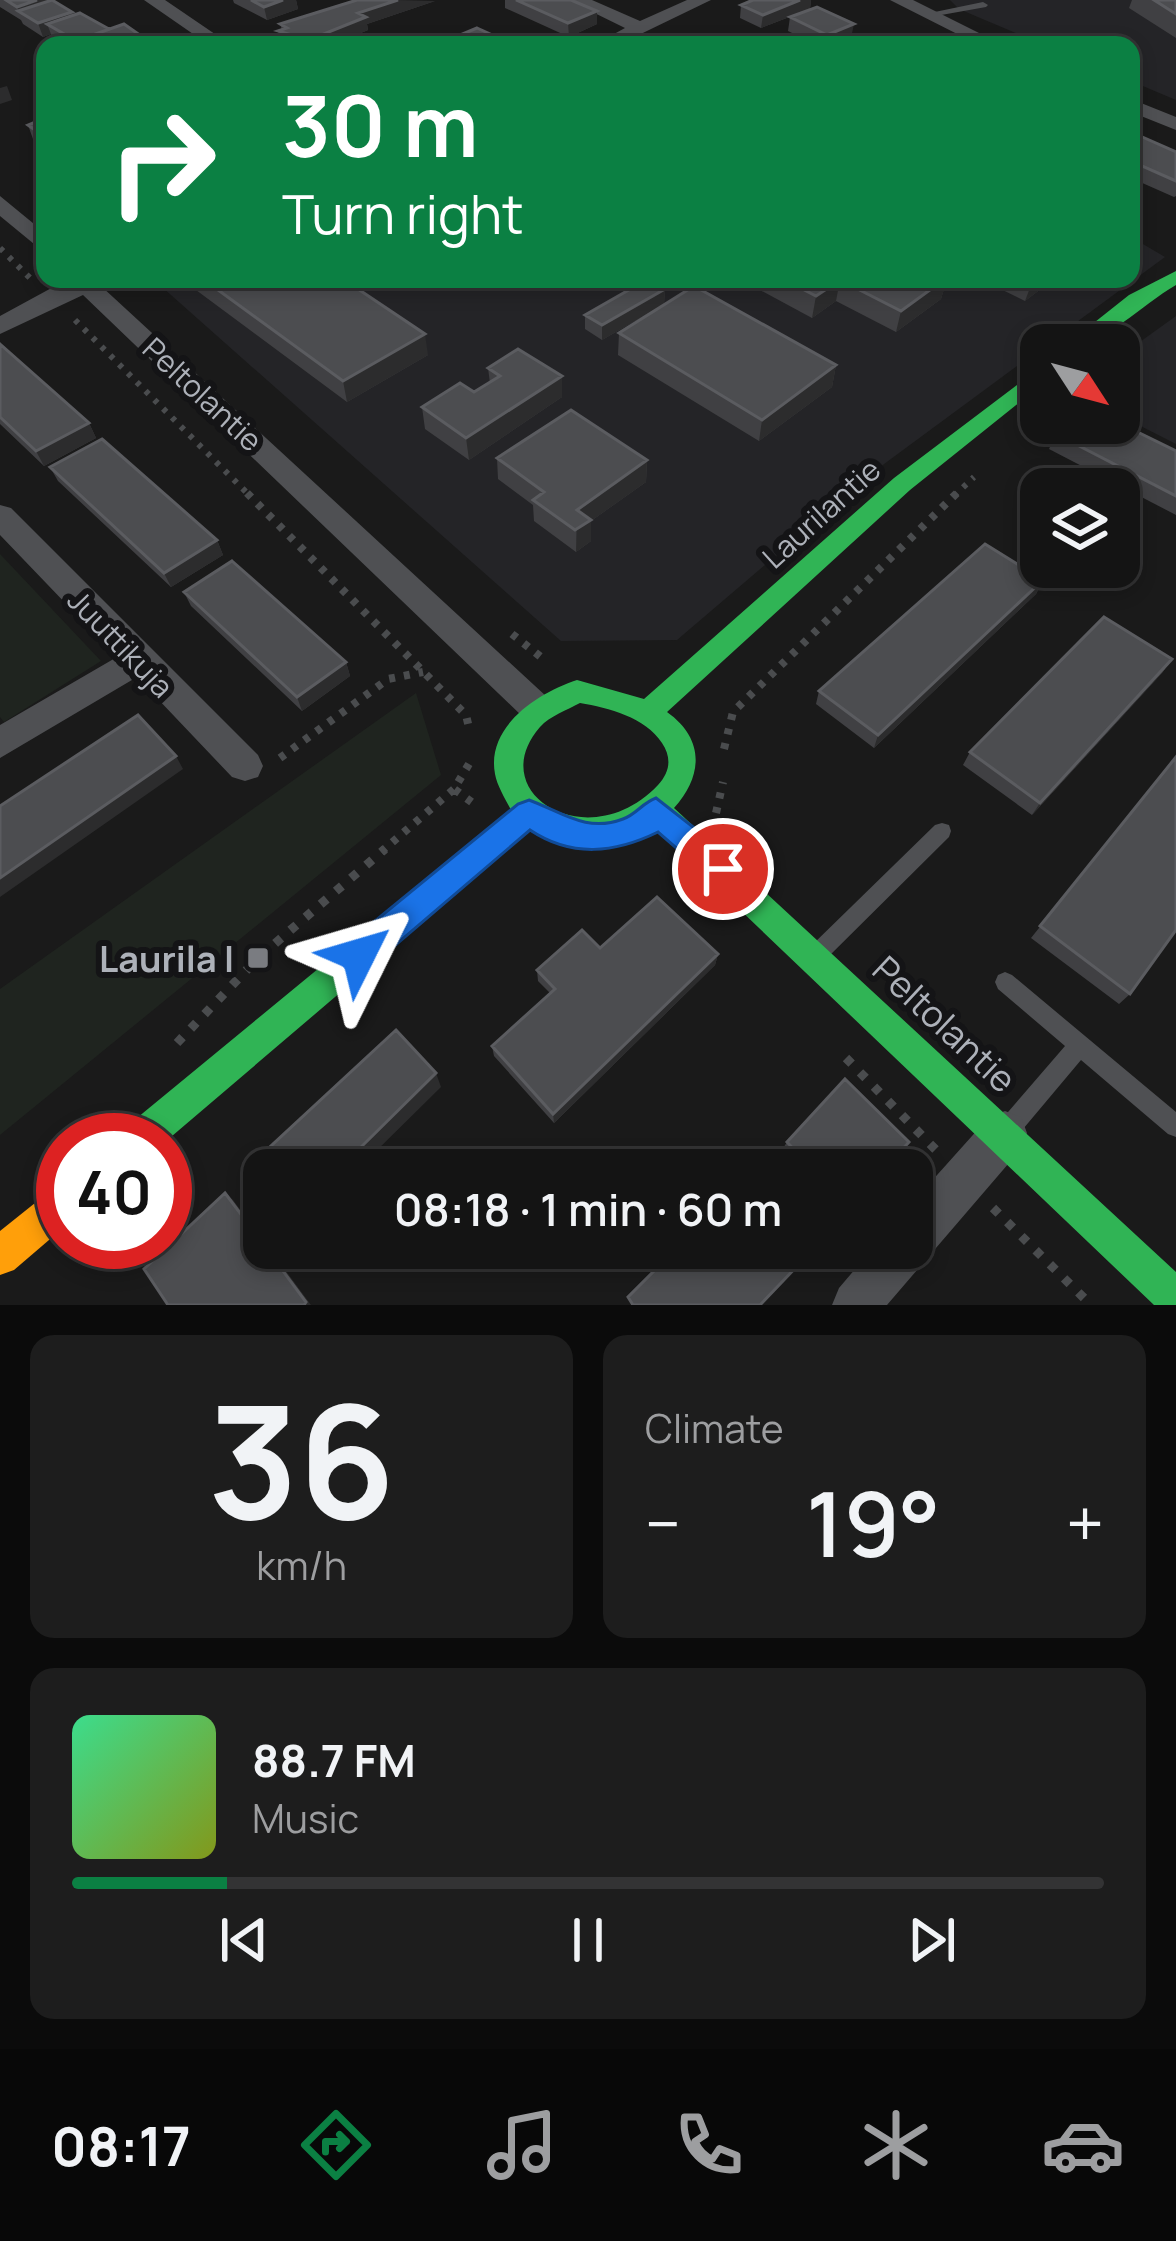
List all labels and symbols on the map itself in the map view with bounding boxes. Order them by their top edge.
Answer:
north arrow [1020,324,1140,444]
street label: Peltolantie [134,328,272,460]
street label: Laurilantie [753,449,889,577]
street label: Juuttikuja [59,580,183,706]
pin [672,818,774,920]
position arrow [296,892,422,1018]
place label: Laurila I [99,934,234,983]
marker: Laurila I [245,945,271,971]
street label: Peltolantie [863,945,1027,1103]
speed limit sign: 40 [36,1113,192,1269]

